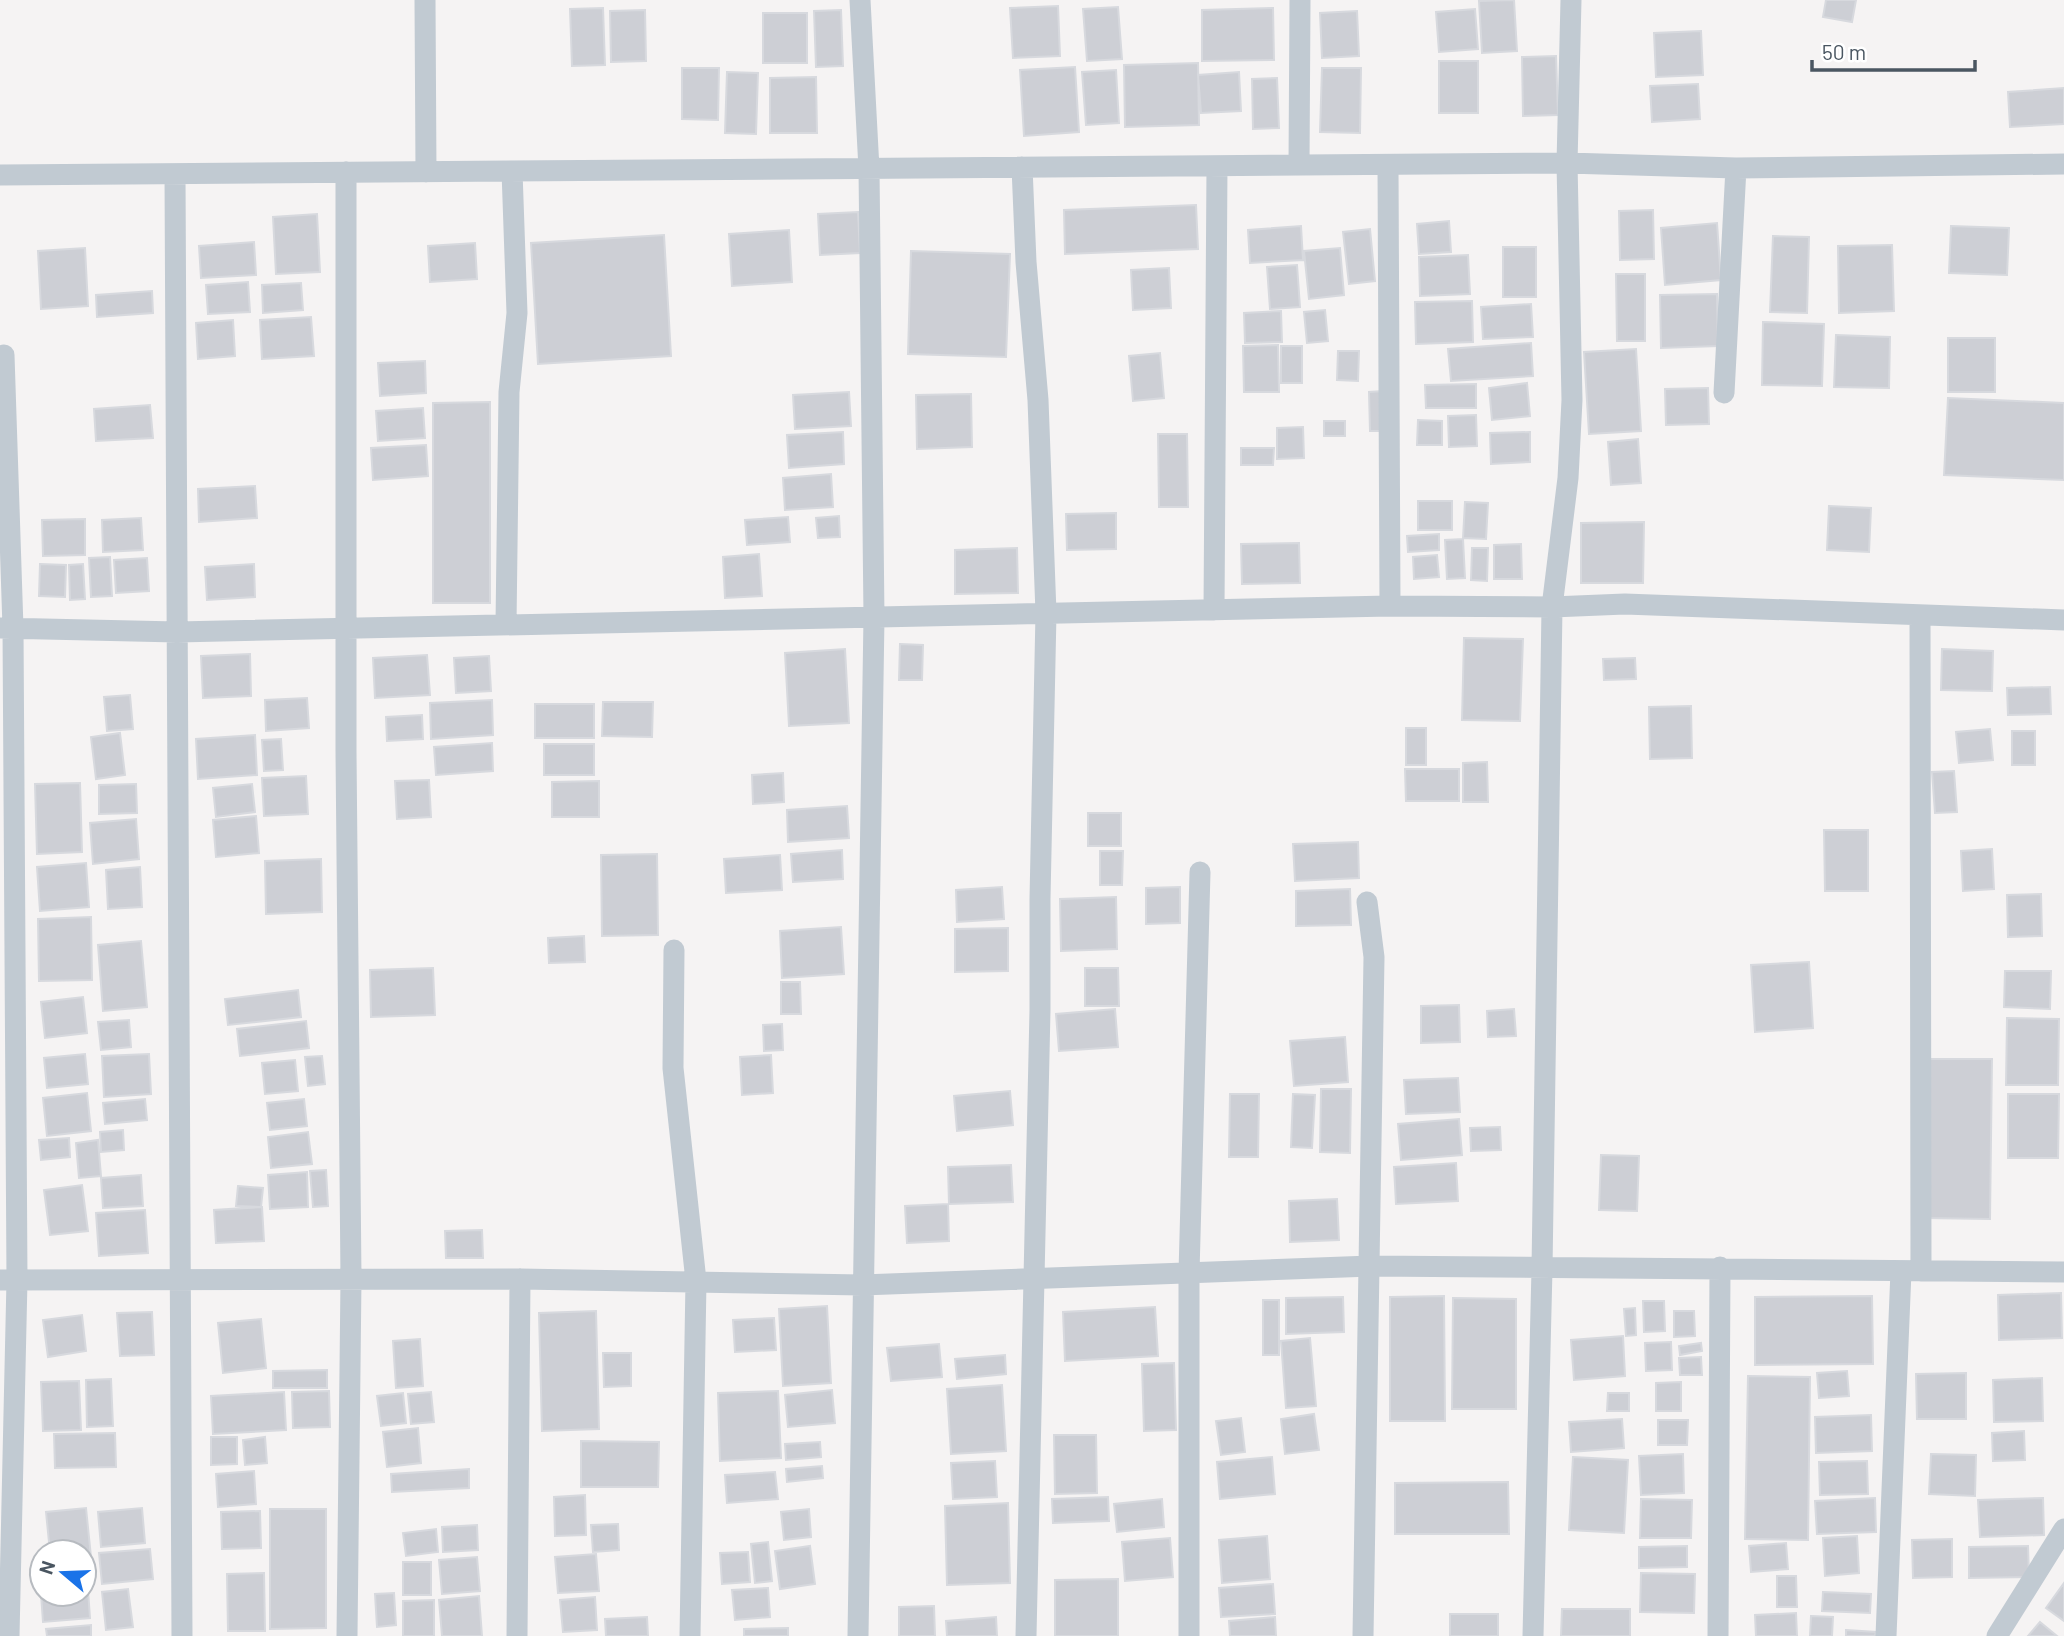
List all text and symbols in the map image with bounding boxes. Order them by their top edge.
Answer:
scale bar [1812,28,1975,72]
text: 50 m [1822,39,1866,64]
north arrow [28,1538,98,1608]
text: N [34,1558,59,1577]

